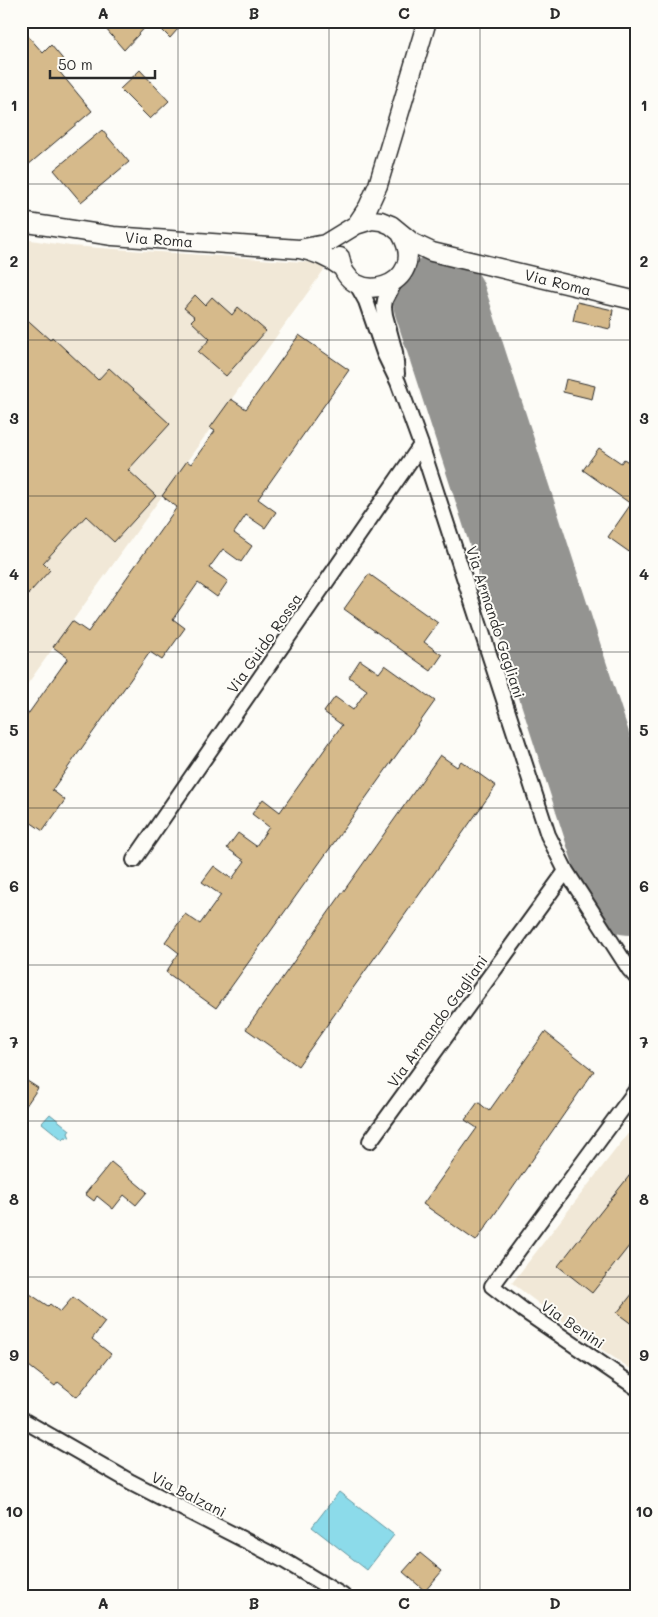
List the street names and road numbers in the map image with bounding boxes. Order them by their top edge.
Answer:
street label: Via Roma [124,227,194,251]
street label: Via Roma [522,264,594,300]
street label: Via Armando Gagliani [462,543,530,701]
street label: Via Guido Rossa [222,589,306,697]
street label: Via Armando Gagliani [382,951,492,1091]
street label: Via Benini [537,1295,609,1353]
street label: Via Balzani [148,1467,230,1521]

